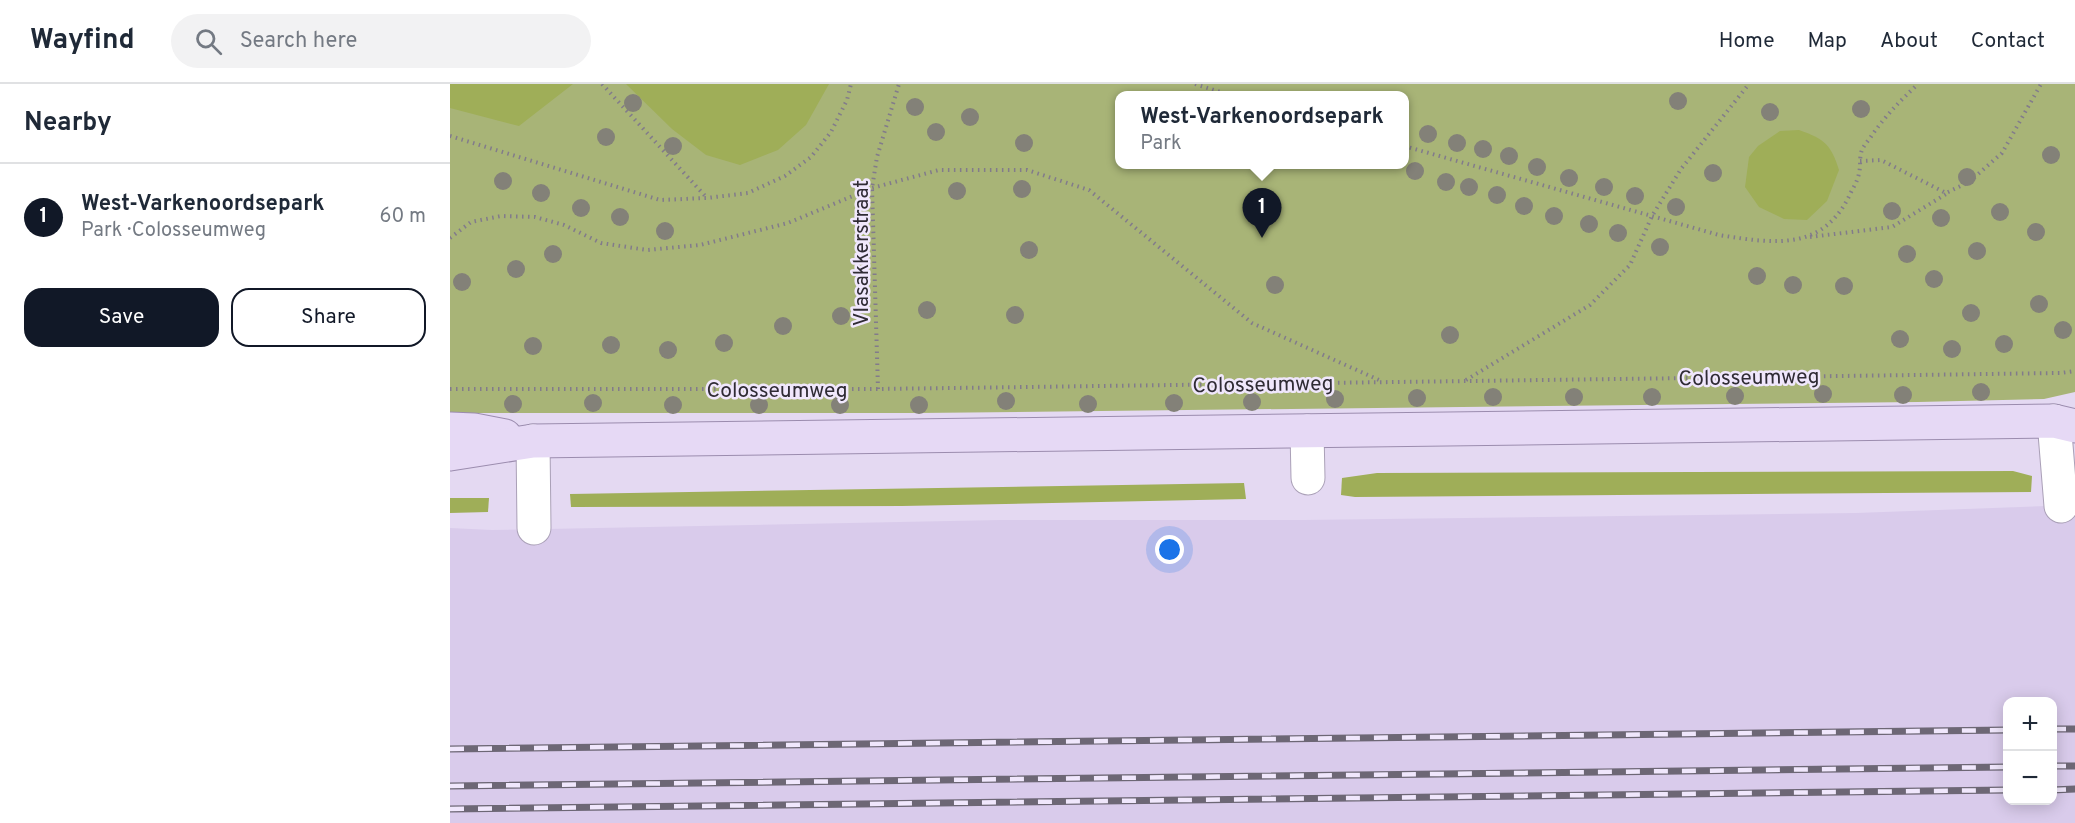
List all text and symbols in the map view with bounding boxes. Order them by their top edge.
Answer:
search box [171,14,591,68]
text: Wayfind [30,23,135,59]
icon: search [192,25,225,58]
text: Search here [240,28,357,55]
text: Home [1719,28,1775,55]
text: Map [1808,28,1847,55]
text: About [1880,28,1938,55]
text: Contact [1971,28,2045,55]
popup [1115,91,1409,169]
text: West-Varkenoordsepark [1140,104,1384,131]
text: Nearby [24,107,112,140]
text: Park [1140,131,1182,157]
street label: Vlasakkerstraat [849,180,876,326]
pin: 1 [1242,188,1282,238]
text: West-Varkenoordsepark [81,191,324,218]
text: 1 [40,204,48,230]
text: 60 m [380,204,426,230]
text: Park · Colosseumweg [81,218,266,244]
button: Save [24,288,219,347]
button: Share [231,288,426,347]
street label: Colosseumweg [1678,364,1820,393]
street label: Colosseumweg [1192,371,1334,400]
street label: Colosseumweg [706,378,848,405]
your location [1155,535,1184,564]
map controls [2003,697,2057,805]
button: + [2003,697,2057,751]
button: − [2003,751,2057,805]

